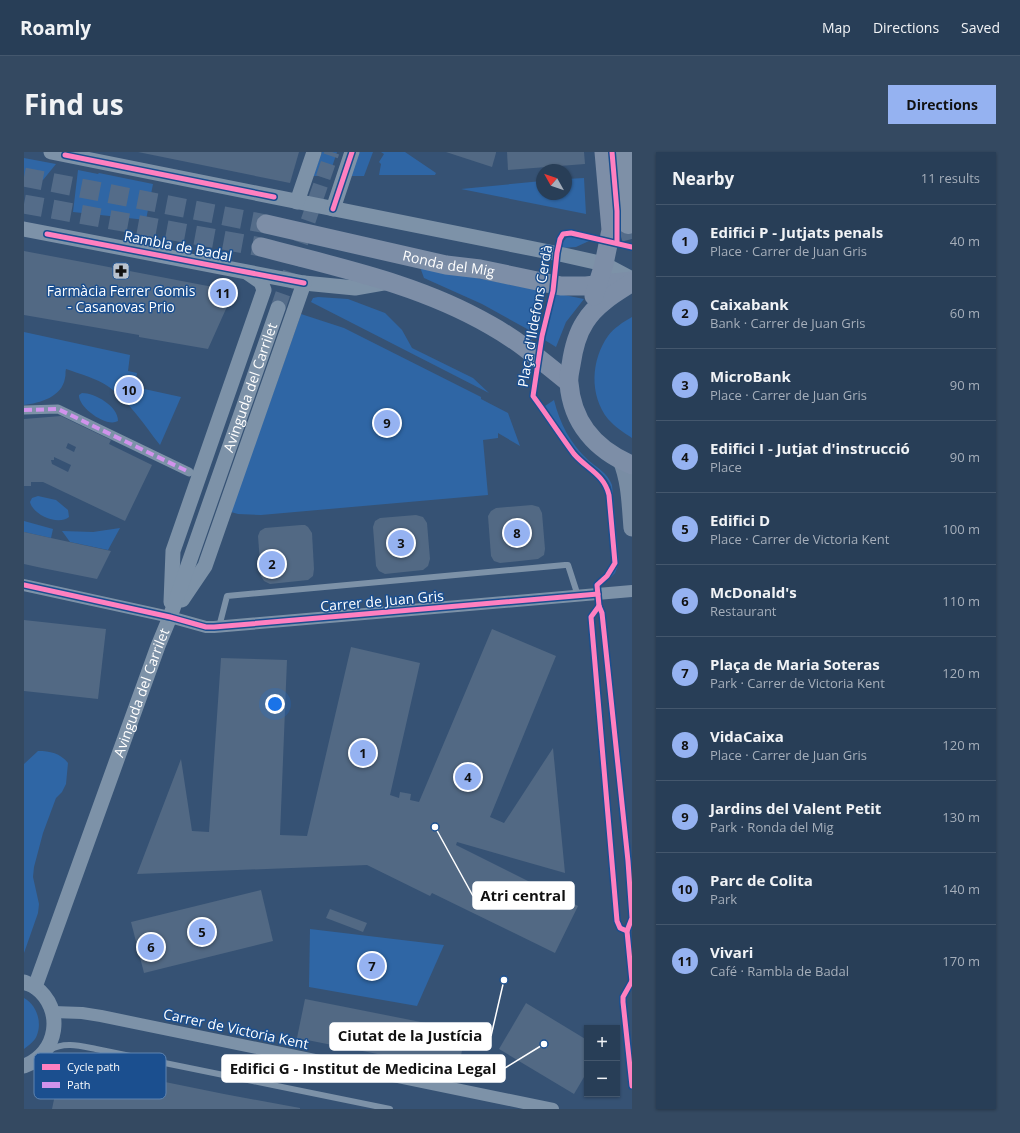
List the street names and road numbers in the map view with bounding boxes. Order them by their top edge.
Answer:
street label: Rambla de Badal [122,226,234,265]
street label: Plaça d'Ildefons Cerdà [513,243,556,389]
street label: Ronda del Mig [401,245,497,281]
street label: Avinguda del Carrilet [218,320,281,455]
street label: Carrer de Juan Gris [319,586,445,615]
street label: Avinguda del Carrilet [109,625,173,760]
street label: Carrer de Victoria Kent [162,1004,310,1053]

